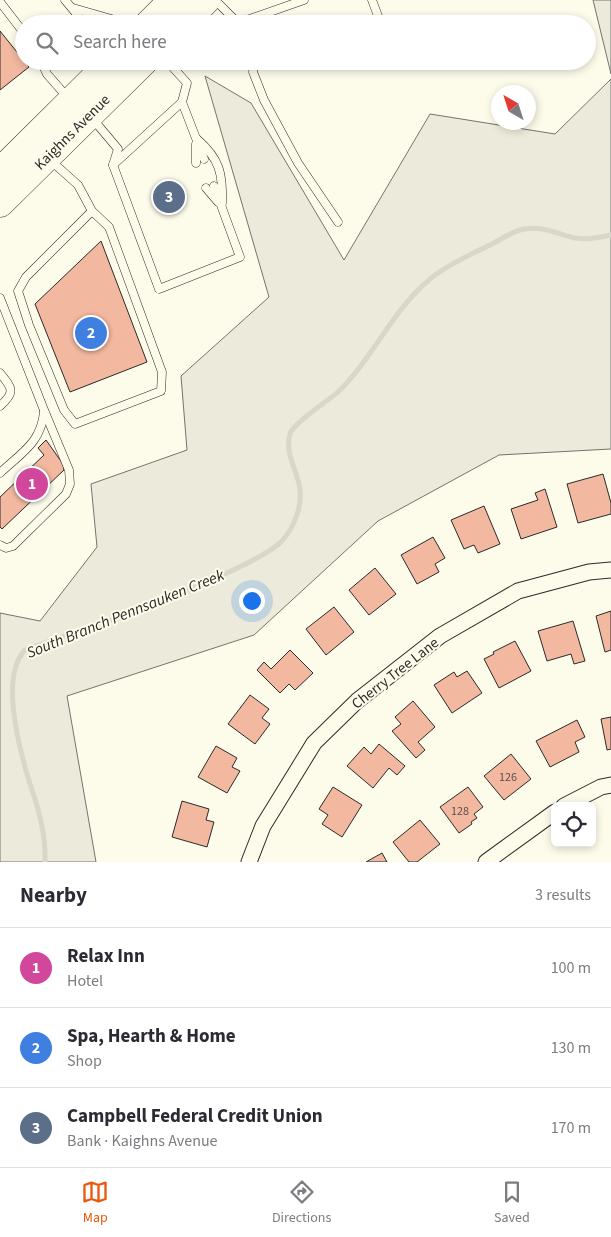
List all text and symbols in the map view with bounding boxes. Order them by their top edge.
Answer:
search box [15,15,596,70]
icon: search [33,29,61,57]
text: Search here [73,29,167,56]
north arrow [491,85,536,130]
street label: Kaighns Avenue [30,90,115,175]
pin: 3 [153,178,185,216]
pin: 2 [75,314,107,352]
pin: 1 [16,465,48,503]
water label: South Branch Pennsauken Creek [23,564,228,664]
your location [239,588,265,614]
street label: Cherry Tree Lane [347,633,443,714]
house number: 126 [499,769,517,786]
map controls [551,802,596,847]
button: locate [551,802,596,847]
house number: 128 [451,803,469,820]
text: Nearby [20,880,87,910]
text: 3 results [535,884,591,906]
text: Relax Inn [67,943,145,970]
text: 1 [32,957,40,979]
text: 100 m [551,957,591,979]
text: Hotel [67,970,103,992]
text: Spa, Hearth & Home [67,1023,236,1050]
text: 2 [32,1037,40,1059]
text: 130 m [551,1037,591,1059]
text: Shop [67,1050,102,1072]
text: Campbell Federal Credit Union [67,1103,323,1130]
text: 3 [32,1117,40,1139]
text: 170 m [551,1117,591,1139]
text: Bank · Kaighns Avenue [67,1130,218,1152]
tab: Map [81,1178,109,1228]
tab: Directions [272,1178,331,1228]
tab: Saved [494,1178,530,1228]

